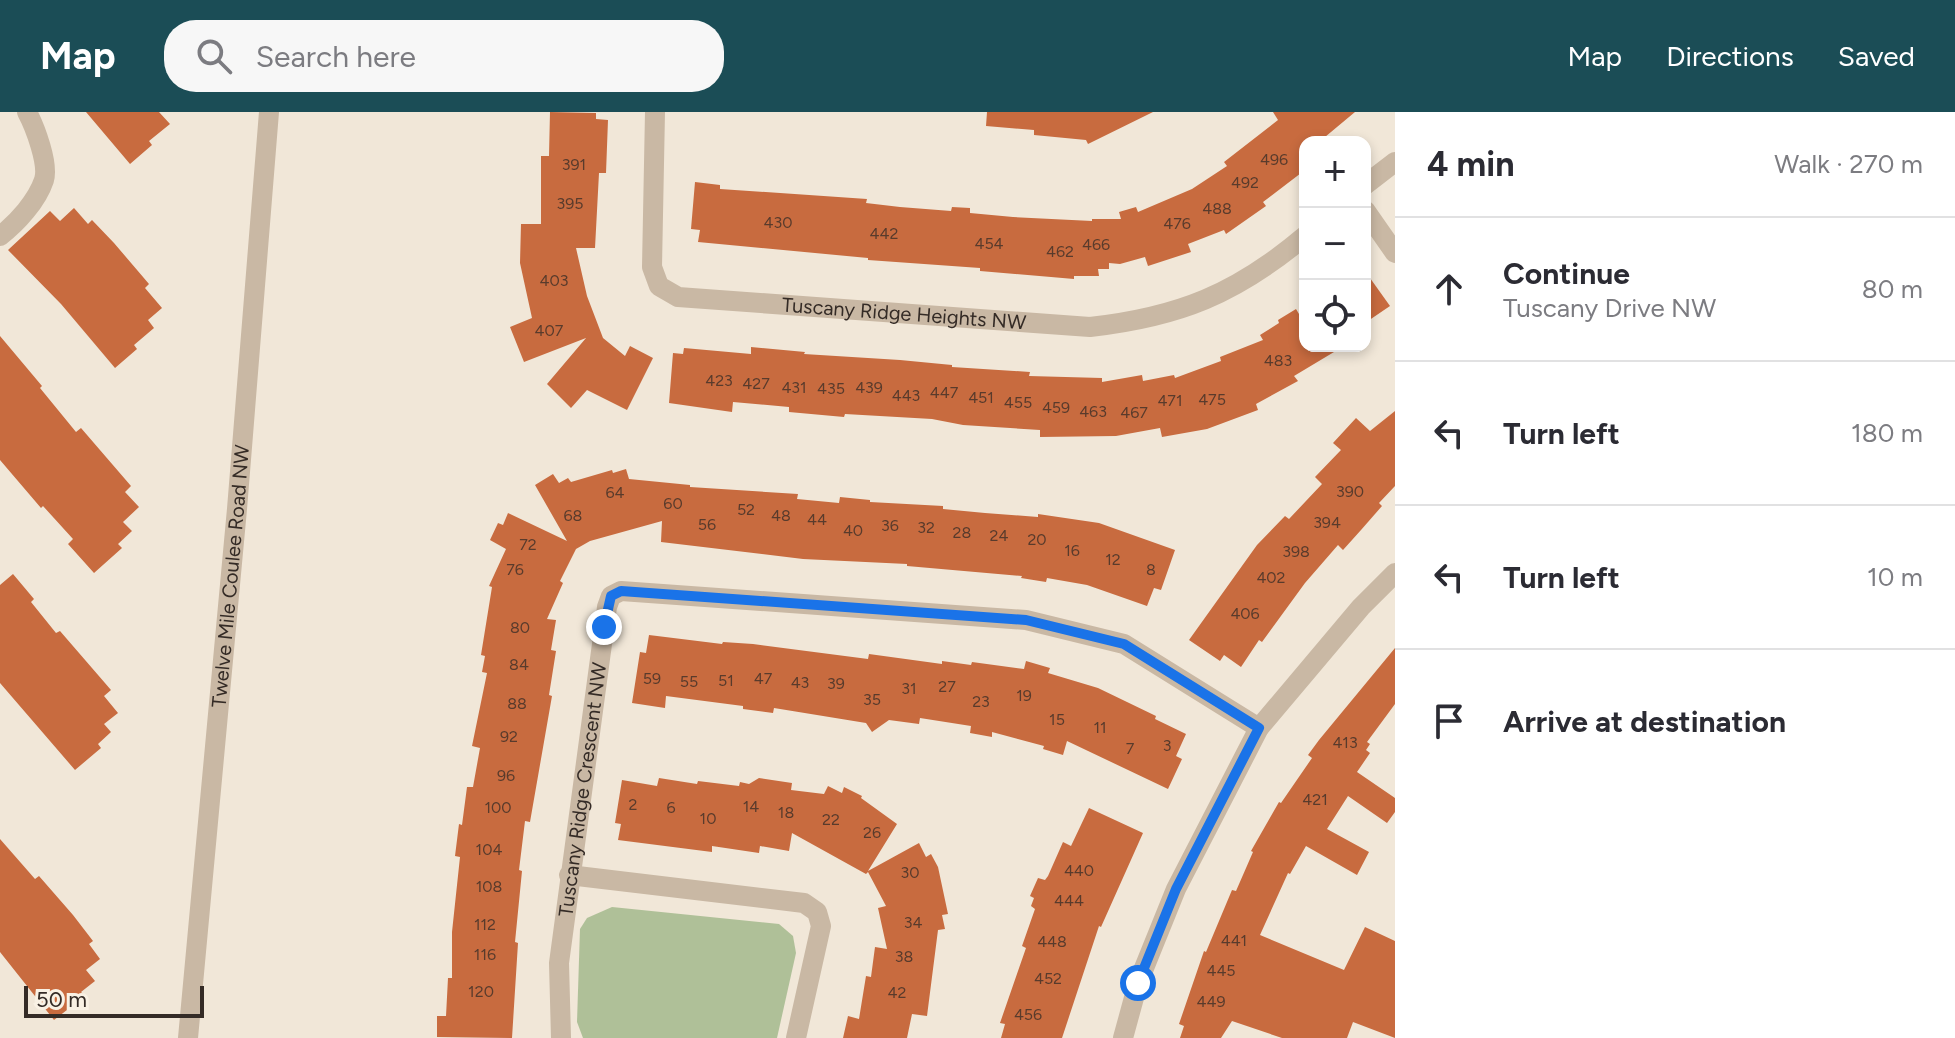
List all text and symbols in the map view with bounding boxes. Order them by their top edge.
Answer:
search box [164,20,724,92]
text: Map [40,33,116,79]
icon: search [192,34,236,78]
text: Search here [256,38,416,75]
text: Map [1568,39,1622,73]
text: Directions [1666,39,1794,73]
text: Saved [1838,39,1915,73]
map controls [1299,136,1371,352]
button: + [1299,136,1371,208]
text: 4 min [1427,144,1514,185]
text: Walk · 270 m [1774,148,1923,180]
house number: 496 [1260,150,1288,169]
house number: 391 [562,155,586,174]
house number: 492 [1231,173,1259,192]
house number: 395 [557,194,583,213]
house number: 488 [1202,199,1232,218]
button: − [1299,208,1371,280]
house number: 430 [764,213,792,232]
house number: 476 [1163,214,1191,233]
house number: 442 [870,224,898,243]
house number: 454 [974,234,1004,253]
house number: 466 [1082,235,1110,254]
house number: 462 [1046,242,1074,261]
text: Continue [1503,255,1630,292]
icon: ahead [1427,267,1471,311]
house number: 403 [540,271,568,290]
text: 80 m [1862,273,1923,305]
button: locate [1299,280,1371,352]
text: Tuscany Drive NW [1503,292,1716,324]
street label: Tuscany Ridge Heights NW [781,293,1027,334]
house number: 407 [535,321,564,340]
house number: 483 [1264,351,1292,370]
house number: 423 [705,371,733,390]
house number: 427 [742,374,770,393]
house number: 431 [781,378,807,397]
house number: 439 [855,378,883,397]
house number: 435 [817,379,845,398]
house number: 447 [930,383,959,402]
house number: 443 [892,386,920,405]
house number: 451 [968,388,994,407]
house number: 475 [1198,390,1226,409]
house number: 471 [1157,391,1183,410]
house number: 455 [1004,393,1032,412]
house number: 459 [1042,398,1070,417]
house number: 463 [1079,402,1107,421]
house number: 467 [1120,403,1148,422]
icon: left [1427,411,1471,455]
text: Turn left [1503,415,1620,452]
text: 180 m [1851,417,1923,449]
street label: Twelve Mile Coulee Road NW [207,444,254,708]
house number: 390 [1336,482,1364,501]
house number: 64 [606,483,625,502]
house number: 60 [663,494,683,513]
house number: 52 [737,500,755,519]
house number: 68 [564,506,582,525]
house number: 48 [771,506,791,525]
house number: 44 [807,510,827,529]
house number: 394 [1313,513,1341,532]
house number: 56 [698,515,716,534]
house number: 36 [881,516,899,535]
house number: 32 [917,518,935,537]
house number: 40 [843,521,863,540]
house number: 28 [953,523,971,542]
house number: 24 [990,526,1008,545]
house number: 20 [1027,530,1047,549]
house number: 72 [519,535,537,554]
house number: 16 [1064,541,1080,560]
house number: 398 [1282,542,1310,561]
house number: 12 [1105,550,1121,569]
icon: left [1427,555,1471,599]
text: Turn left [1503,559,1620,596]
house number: 76 [506,560,524,579]
house number: 8 [1146,560,1156,579]
text: 10 m [1867,561,1923,593]
house number: 402 [1256,568,1286,587]
house number: 406 [1230,604,1260,623]
route end [586,609,622,645]
house number: 80 [510,618,530,637]
house number: 84 [509,655,529,674]
street label: Tuscany Ridge Crescent NW [553,661,611,918]
house number: 59 [643,669,661,688]
house number: 47 [754,669,773,688]
house number: 51 [718,671,734,690]
house number: 55 [680,672,698,691]
house number: 43 [791,673,809,692]
house number: 39 [827,674,845,693]
house number: 27 [938,677,956,696]
house number: 31 [901,679,917,698]
house number: 19 [1016,686,1032,705]
house number: 35 [863,690,881,709]
house number: 23 [972,692,990,711]
house number: 88 [507,694,527,713]
icon: arrive [1427,699,1471,743]
text: Arrive at destination [1503,703,1786,740]
house number: 15 [1049,710,1065,729]
house number: 11 [1093,718,1107,737]
house number: 92 [500,727,518,746]
house number: 413 [1332,733,1358,752]
house number: 3 [1163,736,1171,755]
house number: 7 [1126,739,1135,758]
house number: 96 [497,766,515,785]
house number: 421 [1302,790,1328,809]
house number: 2 [629,795,637,814]
house number: 14 [743,797,759,816]
house number: 100 [484,798,512,817]
house number: 6 [666,798,676,817]
house number: 18 [778,803,794,822]
house number: 10 [700,809,716,828]
house number: 22 [822,810,840,829]
house number: 26 [863,823,881,842]
house number: 104 [476,840,502,859]
house number: 440 [1064,861,1094,880]
house number: 30 [901,863,919,882]
house number: 108 [476,877,502,896]
house number: 444 [1054,891,1084,910]
house number: 34 [904,913,922,932]
house number: 112 [474,915,496,934]
house number: 441 [1221,931,1247,950]
house number: 448 [1037,932,1067,951]
house number: 116 [474,945,496,964]
house number: 38 [895,947,913,966]
house number: 445 [1206,961,1236,980]
route start [1120,965,1156,1001]
house number: 452 [1034,969,1062,988]
scale bar [24,982,204,1018]
house number: 120 [468,982,494,1001]
house number: 42 [888,983,906,1002]
text: 50 m [36,986,87,1013]
house number: 449 [1197,992,1225,1011]
house number: 456 [1014,1005,1042,1024]

